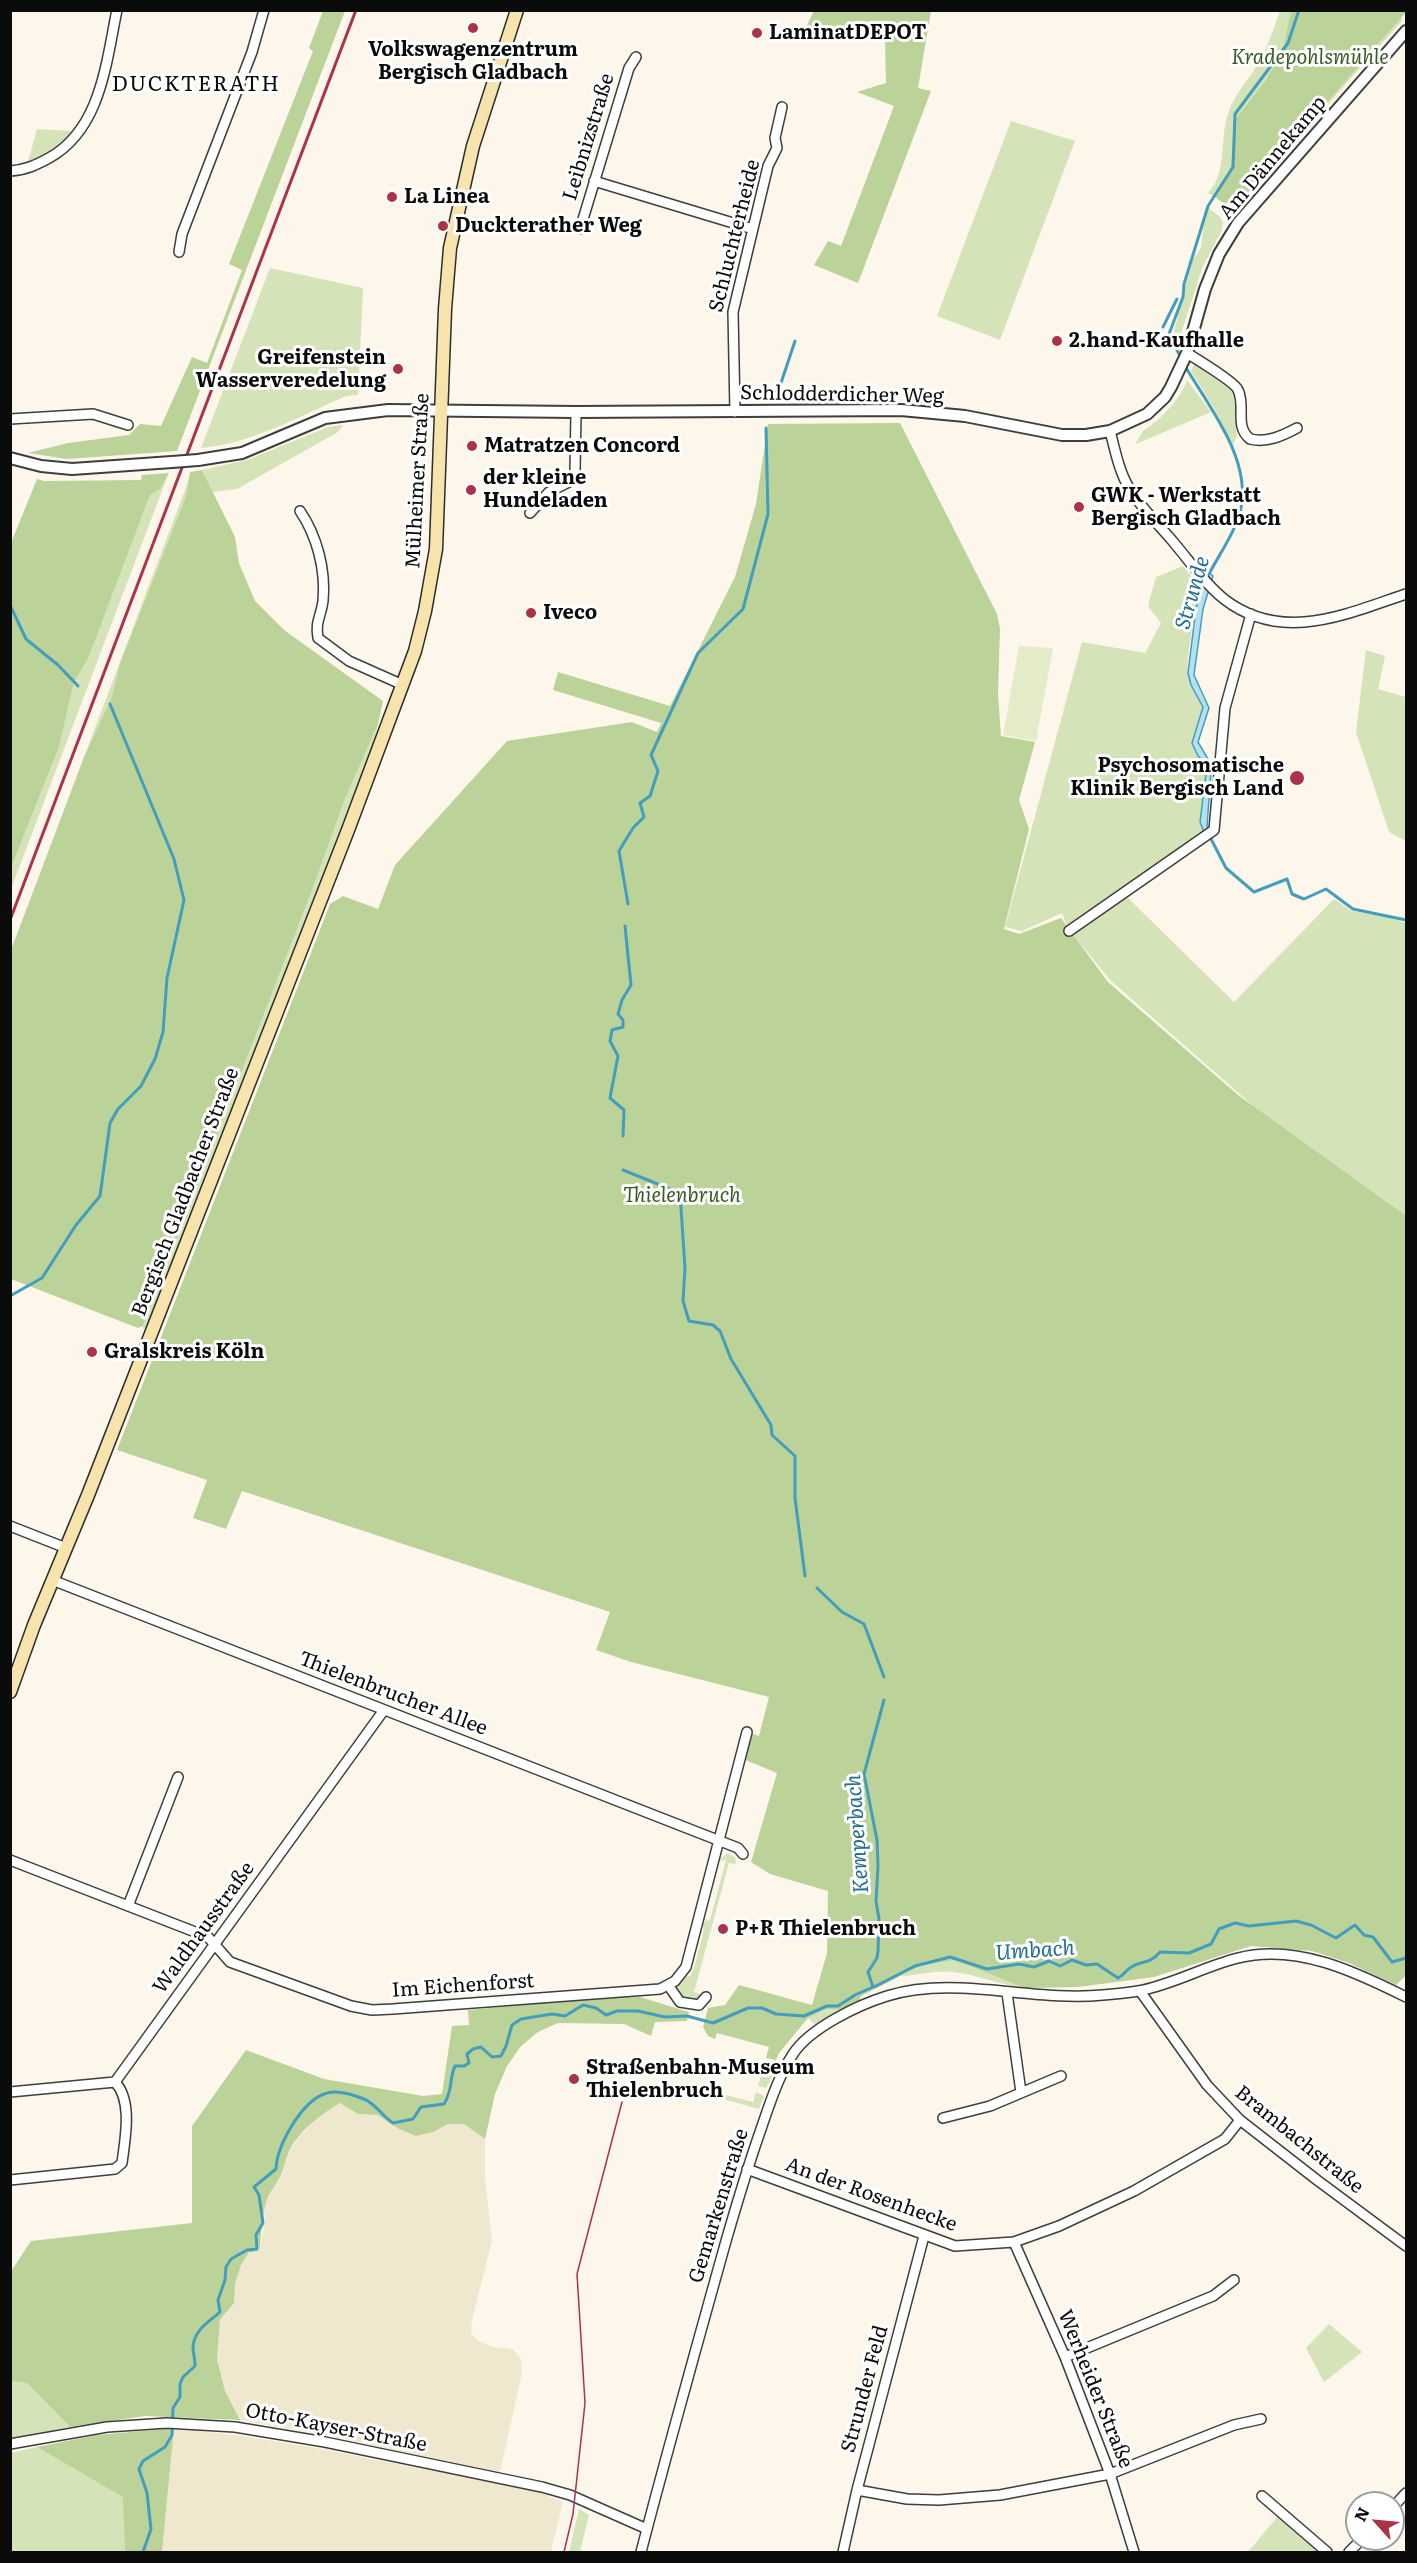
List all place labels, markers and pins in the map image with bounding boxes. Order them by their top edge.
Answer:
marker: Volkswagenzentrum Bergisch Gladbach [466,21,480,35]
place label: LaminatDEPOT [769,21,926,45]
marker: LaminatDEPOT [750,26,764,40]
place label: Volkswagenzentrum Bergisch Gladbach [368,38,578,85]
place label: La Linea [404,185,489,209]
marker: La Linea [385,190,399,204]
place label: Duckterather Weg [455,214,642,238]
marker: Duckterather Weg [436,219,450,233]
place label: 2.hand-Kaufhalle [1069,329,1244,353]
marker: 2.hand-Kaufhalle [1050,334,1064,348]
place label: Greifenstein Wasserveredelung [196,346,386,393]
marker: Greifenstein Wasserveredelung [391,362,405,376]
place label: Matratzen Concord [484,434,680,458]
marker: Matratzen Concord [465,439,479,453]
place label: der kleine Hundeladen [483,466,608,513]
marker: der kleine Hundeladen [464,483,478,497]
place label: GWK - Werkstatt Bergisch Gladbach [1091,484,1281,531]
marker: GWK - Werkstatt Bergisch Gladbach [1072,500,1086,514]
place label: Iveco [543,601,597,625]
marker: Iveco [524,606,538,620]
place label: Psychosomatische Klinik Bergisch Land [1070,754,1284,801]
marker: Psychosomatische Klinik Bergisch Land [1288,769,1306,787]
place label: Gralskreis Köln [104,1340,264,1364]
marker: Gralskreis Köln [85,1345,99,1359]
place label: P+R Thielenbruch [735,1917,916,1941]
marker: P+R Thielenbruch [716,1922,730,1936]
place label: Straßenbahn-Museum Thielenbruch [586,2056,815,2103]
marker: Straßenbahn-Museum Thielenbruch [567,2072,581,2086]

